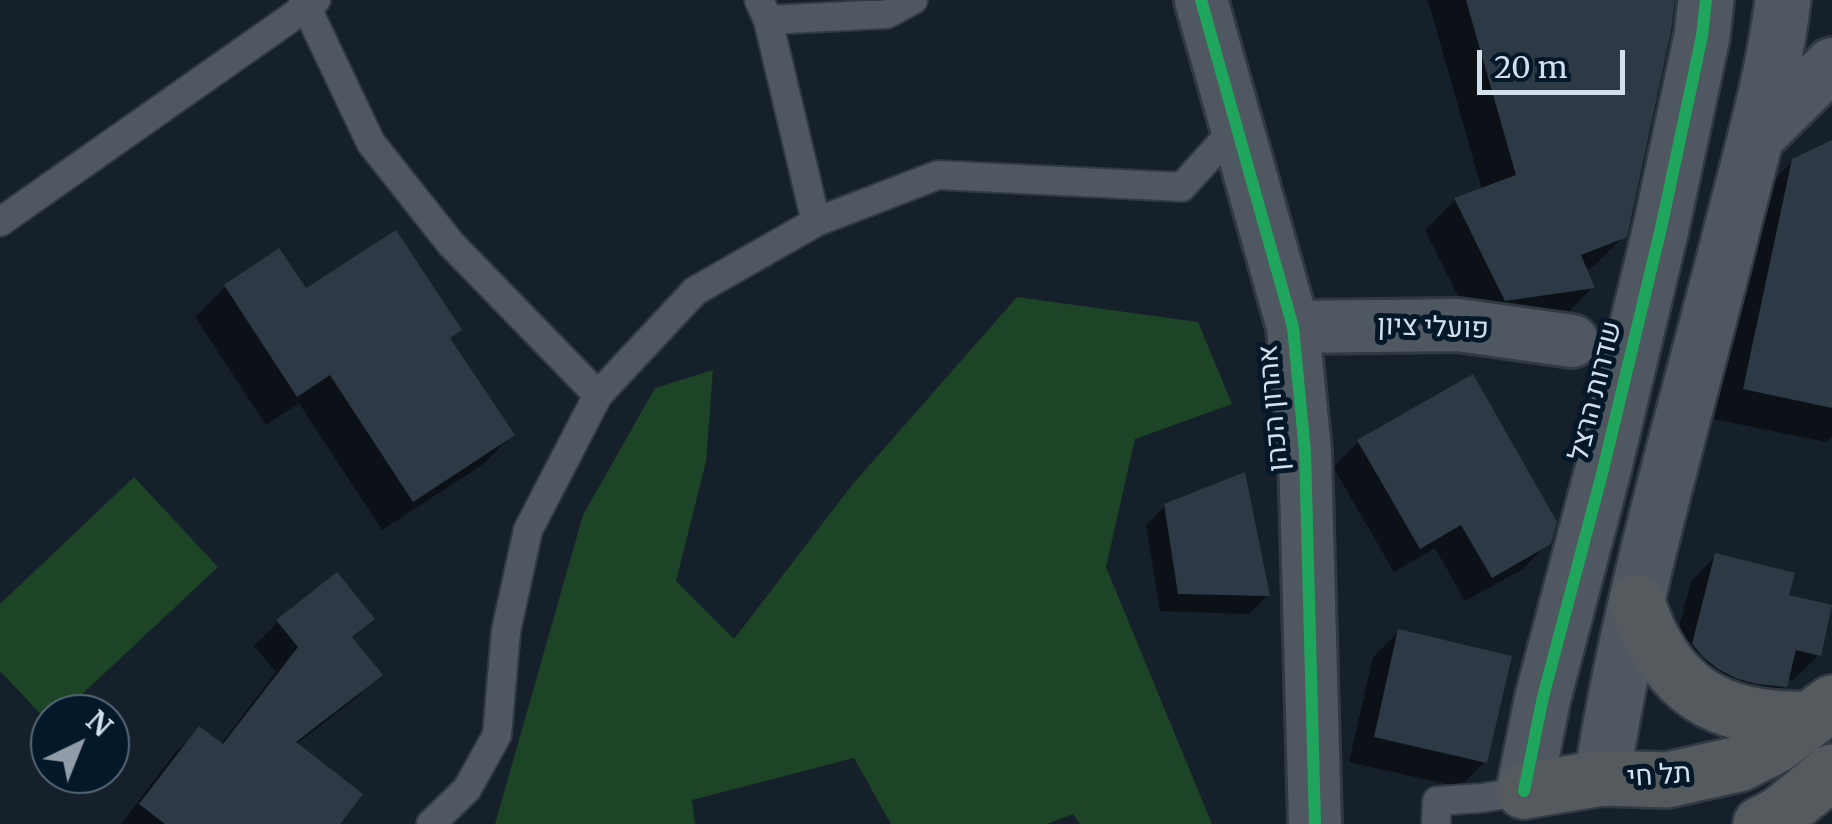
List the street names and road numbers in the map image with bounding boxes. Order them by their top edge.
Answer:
street label: פועלי ציון [1377,309,1489,347]
street label: שדרות הרצל [1562,318,1630,464]
street label: אהרון הכהן [1252,343,1296,473]
street label: תל חי [1626,757,1692,795]

